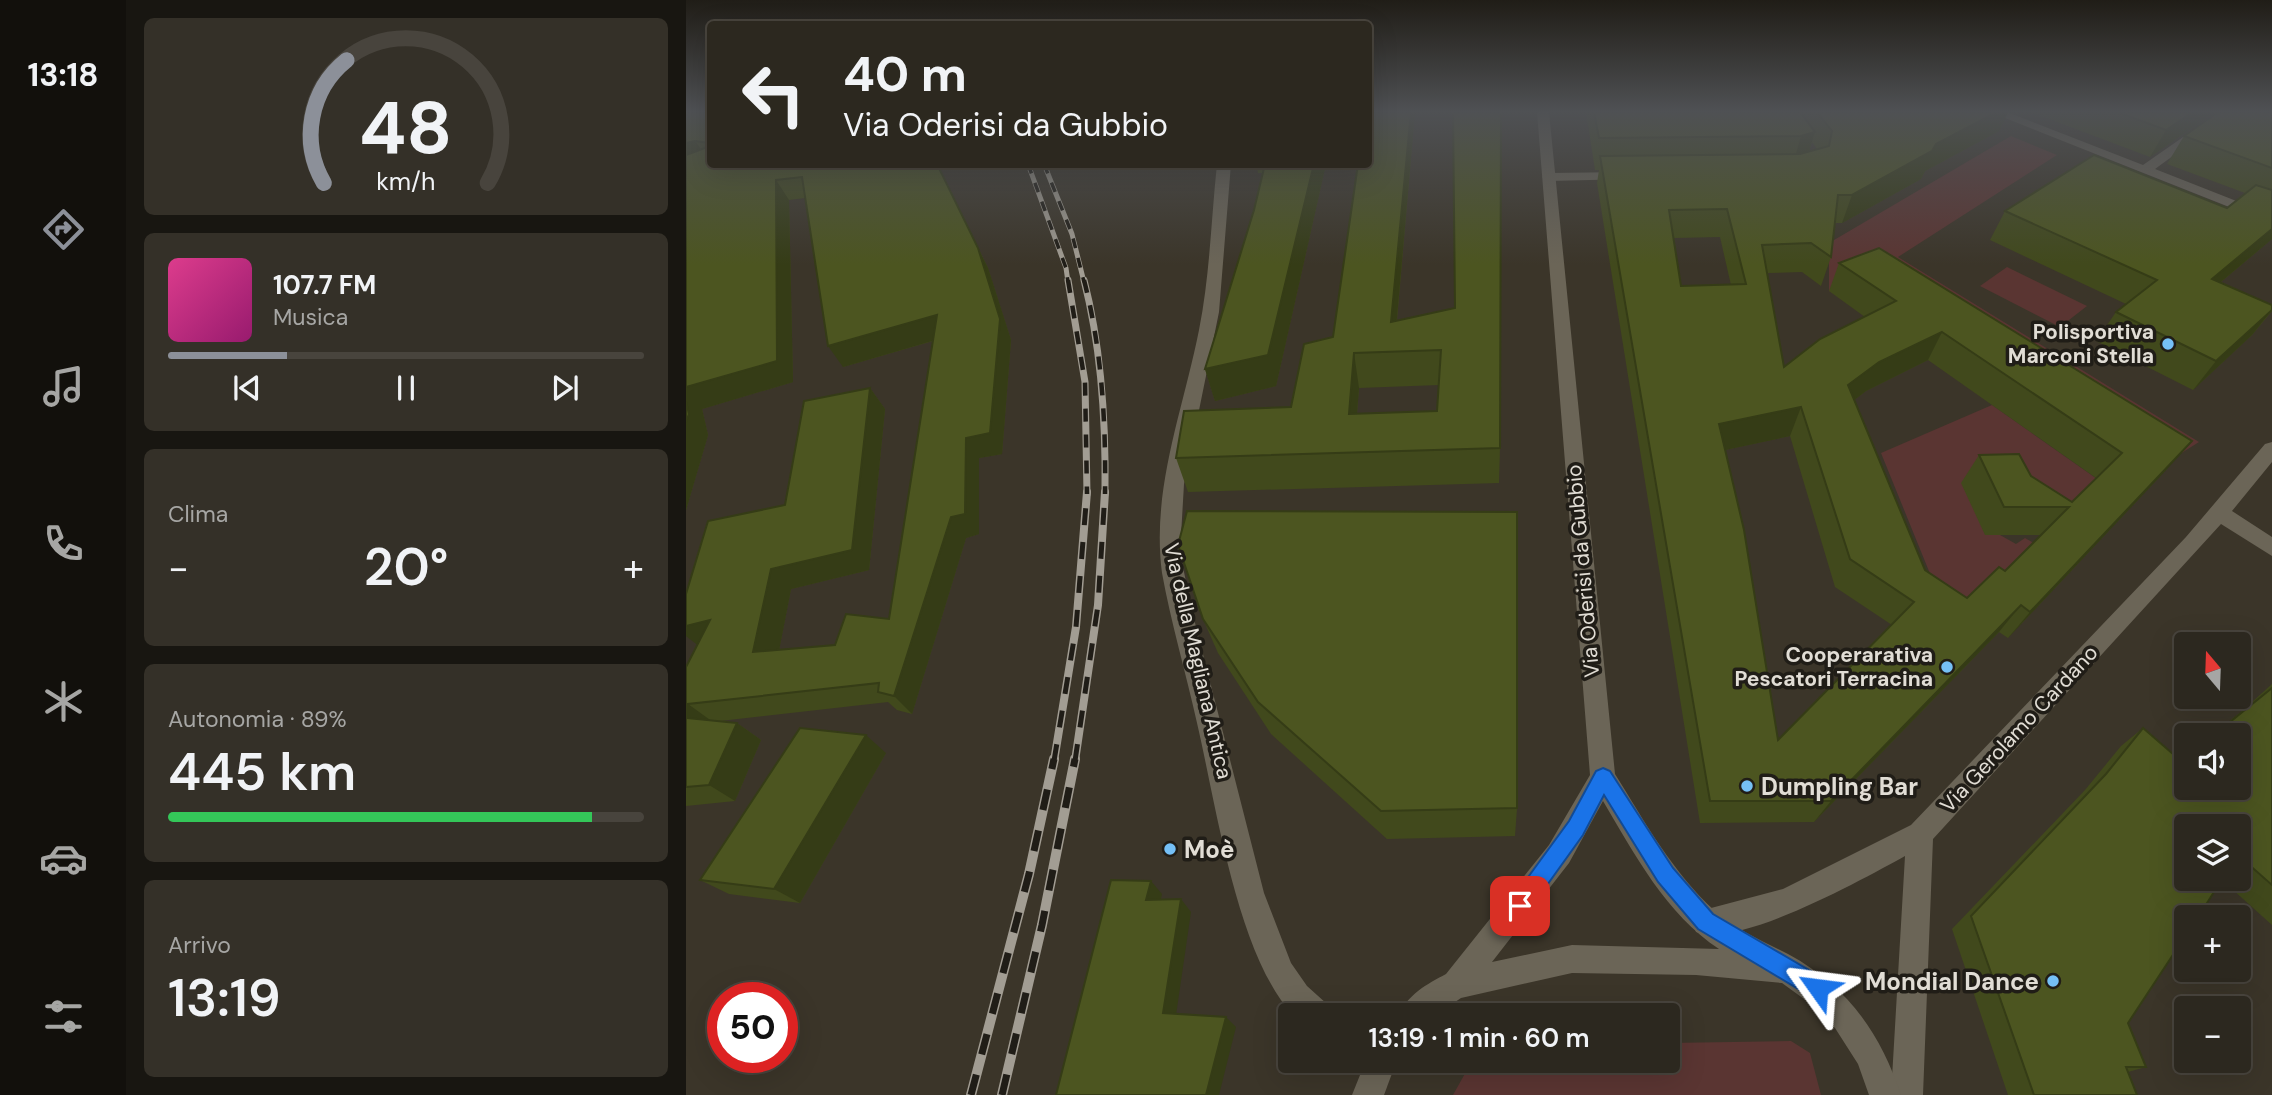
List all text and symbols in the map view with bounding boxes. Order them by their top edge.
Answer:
text: 40 m [843,42,967,106]
icon: left [728,49,819,140]
text: 13:18 [28,54,98,96]
text: 48 [359,81,453,176]
text: Via Oderisi da Gubbio [843,104,1168,146]
text: km/h [376,165,436,198]
icon: directions [39,205,88,254]
text: 107.7 FM [273,268,376,302]
text: Musica [273,302,348,332]
place label: Polisportiva Marconi Stella [2008,318,2154,370]
marker: Polisportiva Marconi Stella [2160,336,2176,352]
icon: music [39,362,88,411]
icon: previous [228,369,266,407]
icon: pause [387,369,425,407]
icon: next [546,369,584,407]
street label: Via Oderisi da Gubbio [1560,464,1606,678]
text: Clima [168,499,228,529]
icon: phone [39,519,88,568]
text: 20° [364,533,448,601]
street label: Via della Magliana Antica [1157,540,1239,782]
text: − [168,543,189,593]
text: + [623,543,644,593]
north arrow [2174,632,2250,709]
map controls [2174,632,2251,1073]
street label: Via Gerolamo Cardano [1934,639,2104,819]
place label: Cooperarativa Pescatori Terracina [1734,641,1933,693]
marker: Cooperarativa Pescatori Terracina [1939,659,1955,675]
icon: climate [39,677,88,726]
text: Autonomia · 89% [168,704,347,734]
button: sound [2174,723,2251,800]
text: 445 km [168,738,356,806]
place label: Dumpling Bar [1761,771,1918,802]
marker: Dumpling Bar [1739,778,1755,794]
button: layers [2174,814,2251,891]
icon: car [39,834,88,883]
place label: Moè [1184,834,1234,865]
marker: Moè [1162,841,1178,857]
pin [1490,876,1550,936]
icon: arrive [1501,887,1539,925]
button: + [2174,905,2251,982]
text: Arrivo [168,930,231,960]
position arrow [1781,951,1855,1025]
text: 13:19 [168,964,281,1032]
place label: Mondial Dance [1865,966,2039,997]
marker: Mondial Dance [2045,973,2061,989]
speed limit sign: 50 [707,982,798,1073]
icon: filters [39,992,88,1041]
button: − [2174,996,2251,1073]
text: 13:19 · 1 min · 60 m [1368,1021,1590,1055]

